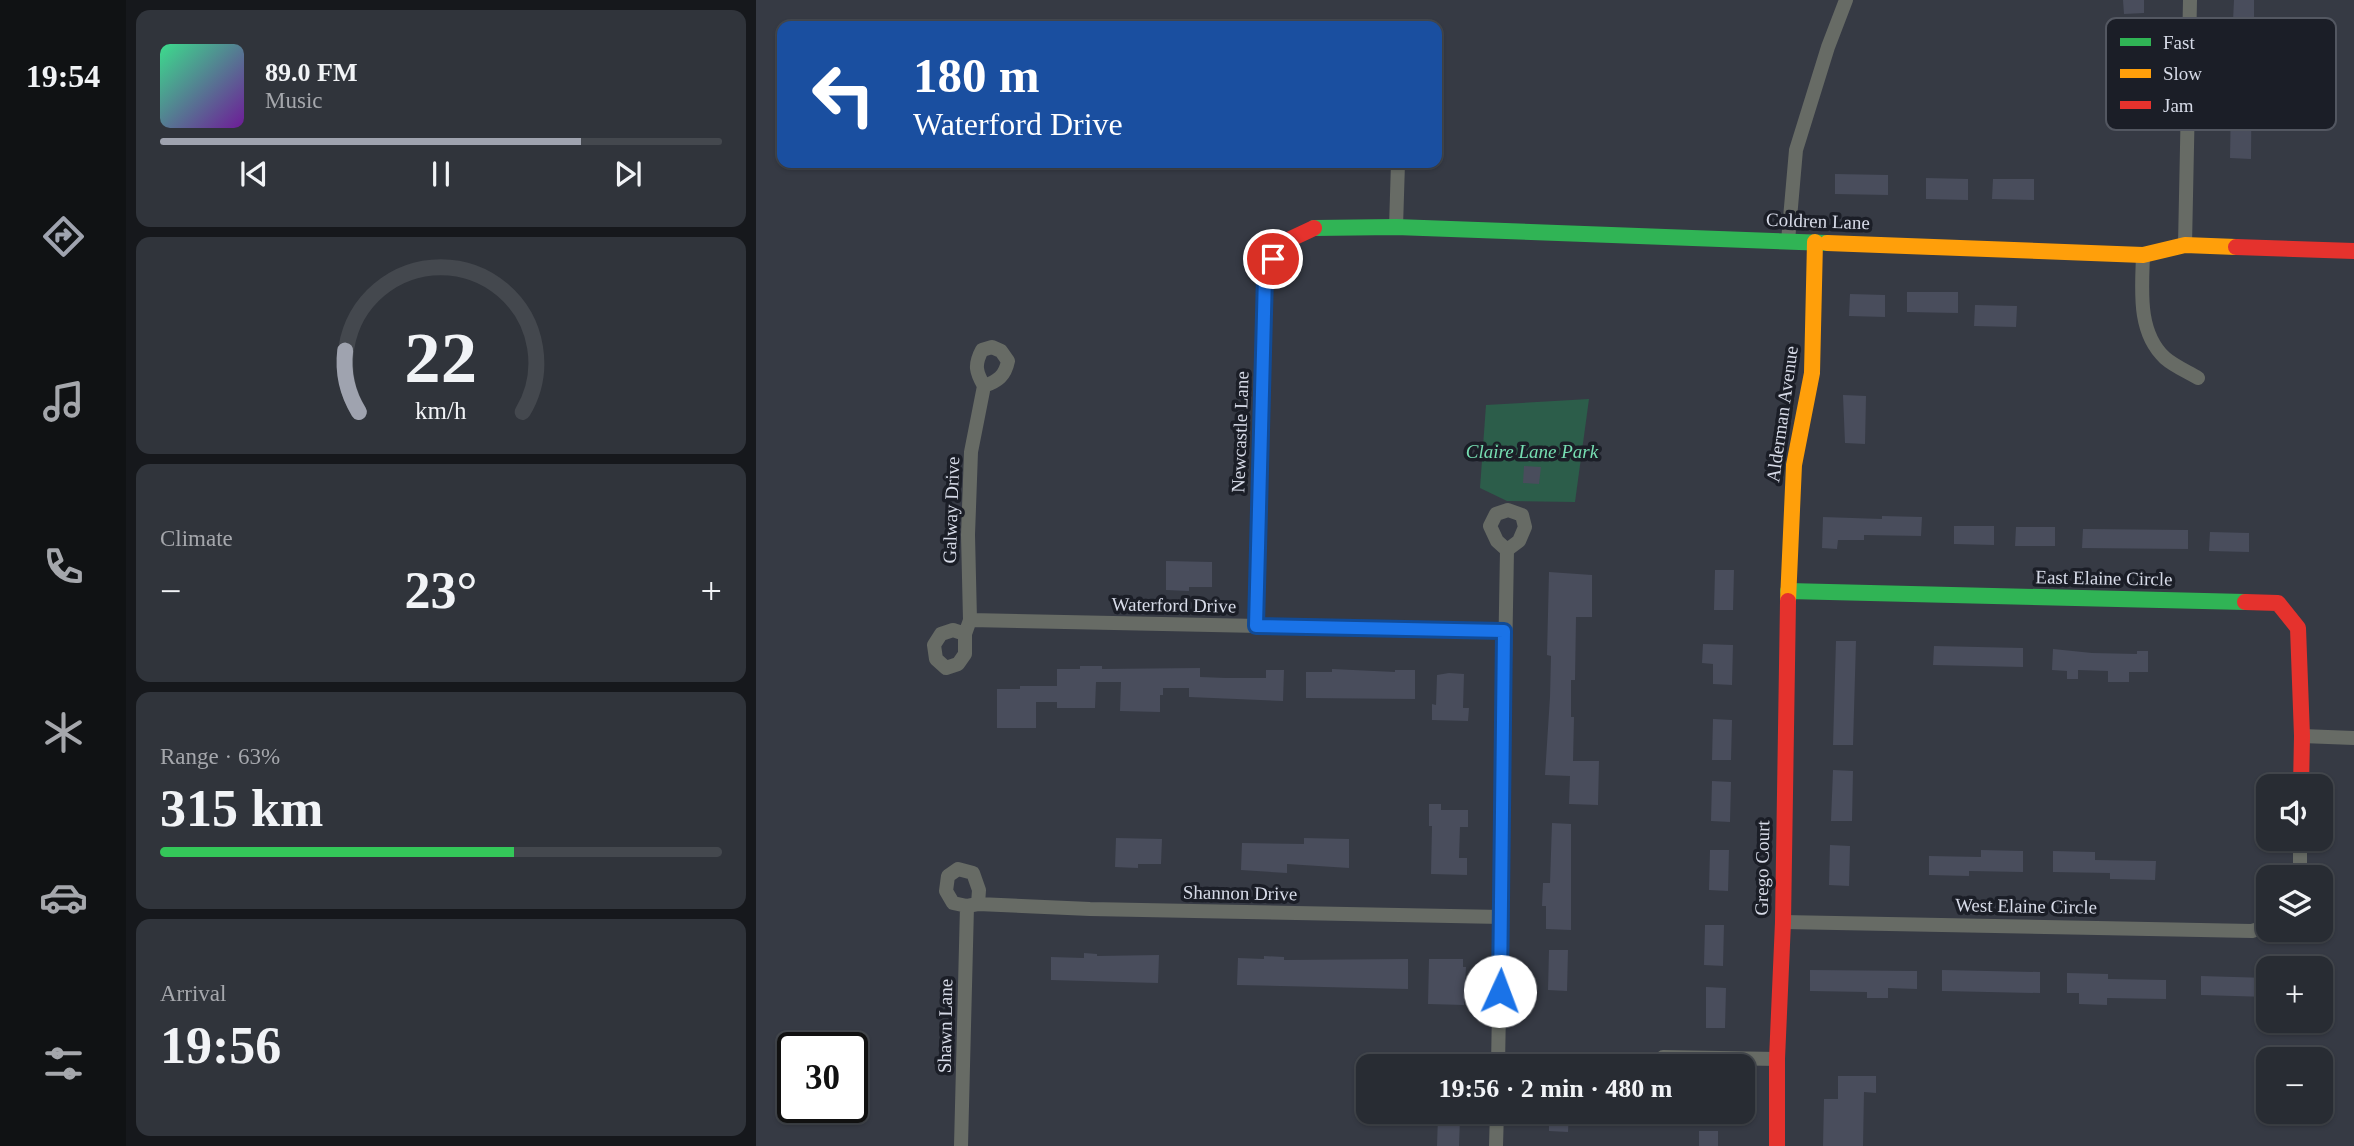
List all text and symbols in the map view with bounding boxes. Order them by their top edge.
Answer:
legend [2106,18,2336,130]
text: Fast [2163,32,2195,53]
text: 180 m [913,48,1040,103]
icon: left [798,49,889,140]
text: 19:54 [26,58,100,94]
text: 89.0 FM [265,58,357,87]
text: Slow [2163,63,2202,84]
text: Music [265,88,323,113]
text: Jam [2163,95,2194,116]
text: Waterford Drive [913,106,1123,142]
icon: previous [235,155,273,193]
icon: pause [422,155,460,193]
icon: next [609,155,647,193]
street label: Coldren Lane [1766,209,1870,233]
icon: directions [39,212,88,261]
pin [1243,229,1303,289]
icon: arrive [1254,240,1292,278]
text: 22 [405,317,477,398]
street label: Alderman Avenue [1762,345,1802,483]
street label: Newcastle Lane [1227,371,1253,493]
icon: music [39,377,88,426]
text: km/h [415,397,467,424]
park label: Claire Lane Park [1466,441,1599,462]
street label: Galway Drive [939,456,963,564]
text: Climate [160,526,233,551]
icon: phone [39,542,88,591]
text: 23° [405,562,477,619]
street label: East Elaine Circle [2035,566,2173,590]
text: − [160,570,181,612]
text: + [701,570,722,612]
street label: Waterford Drive [1112,593,1236,617]
icon: climate [39,708,88,757]
text: Range · 63% [160,744,280,769]
map controls [2256,774,2333,1124]
button: sound [2256,774,2333,851]
text: 315 km [160,780,323,837]
street label: Grego Court [1751,819,1773,916]
button: layers [2256,865,2333,942]
icon: car [39,873,88,922]
street label: Shannon Drive [1183,882,1297,904]
street label: West Elaine Circle [1955,894,2097,918]
position arrow [1463,954,1537,1028]
button: + [2256,956,2333,1033]
street label: Shawn Lane [934,979,956,1073]
text: Arrival [160,981,226,1006]
text: 19:56 [160,1017,281,1074]
speed limit sign: 30 [777,1032,868,1123]
icon: filters [39,1039,88,1088]
button: − [2256,1047,2333,1124]
text: 19:56 · 2 min · 480 m [1439,1074,1673,1103]

